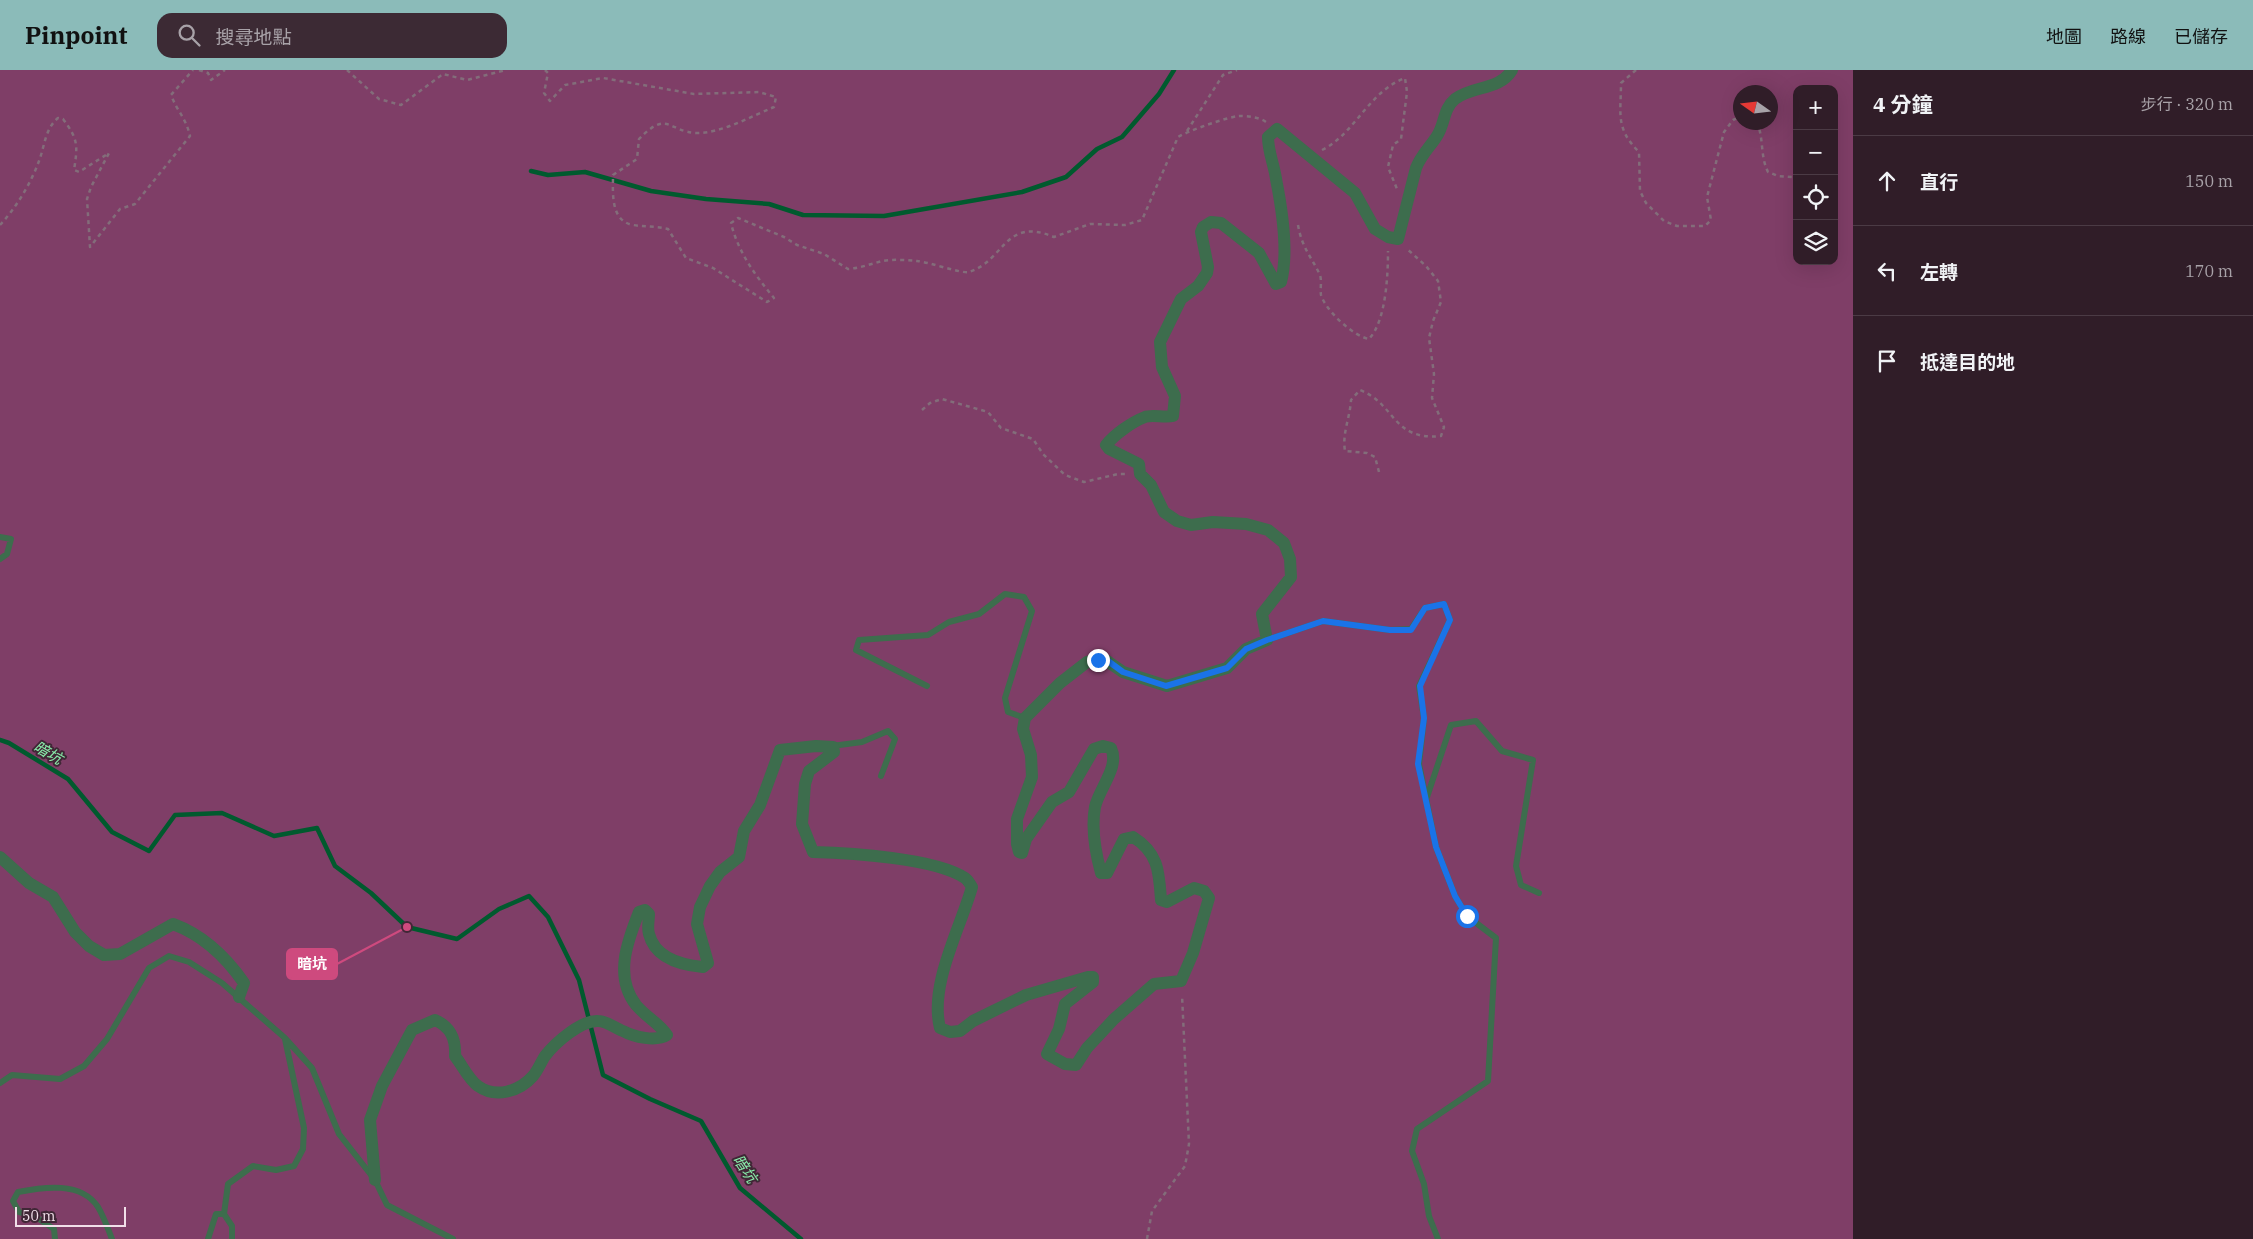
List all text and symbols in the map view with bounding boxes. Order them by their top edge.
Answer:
search box [157,13,507,58]
text: Pinpoint [25,19,127,51]
icon: search [175,21,203,49]
text: 搜尋地點 [215,25,291,49]
text: 地圖 [2046,25,2082,48]
text: 路線 [2110,25,2146,48]
text: 已儲存 [2174,25,2228,48]
north arrow [1733,85,1778,130]
map controls [1793,85,1838,265]
button: + [1793,85,1838,130]
text: 4 分鐘 [1873,90,1932,118]
text: 步行 · 320 m [2141,94,2233,114]
button: − [1793,130,1838,175]
icon: ahead [1873,167,1901,195]
text: 直行 [1920,170,1958,194]
text: 150 m [2185,171,2233,191]
button: locate [1793,175,1838,220]
button: layers [1793,220,1838,265]
icon: left [1873,257,1901,285]
text: 左轉 [1920,260,1958,284]
text: 170 m [2185,261,2233,281]
icon: arrive [1873,347,1901,375]
text: 抵達目的地 [1920,350,2015,374]
route end [1087,649,1110,672]
water label: 暗坑 [31,737,68,769]
route start [1456,905,1479,928]
callout: 暗坑 [287,949,337,979]
text: 暗坑 [297,954,327,973]
water label: 暗坑 [729,1151,763,1188]
scale bar [15,1204,126,1227]
text: 50 m [22,1207,55,1225]

